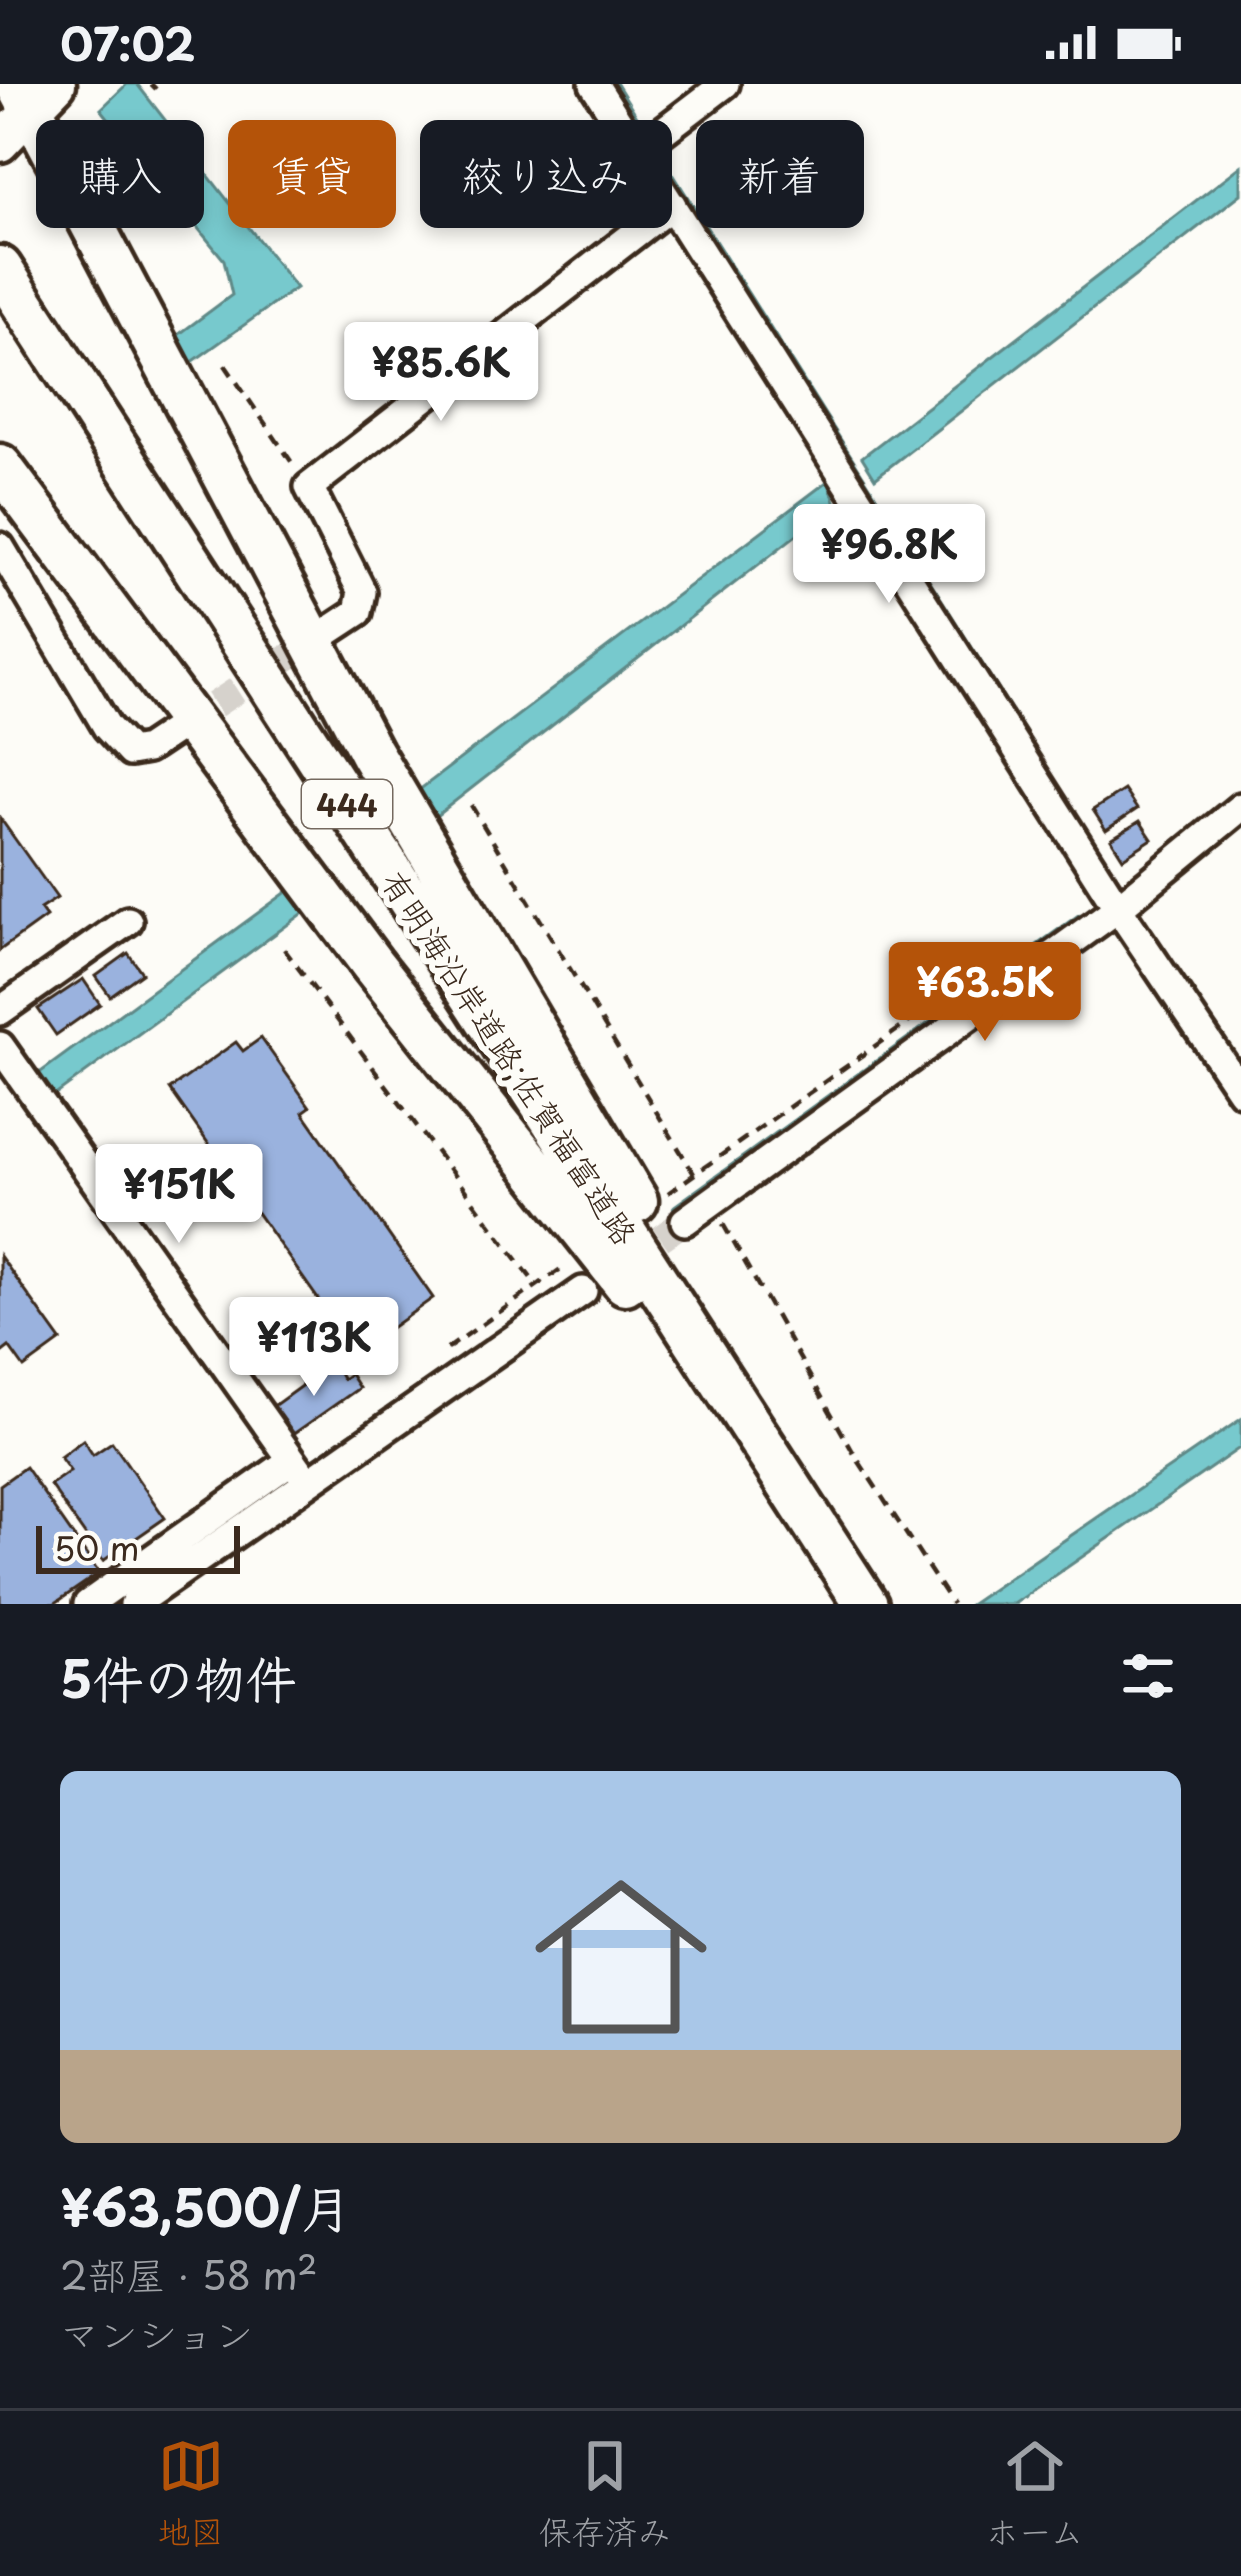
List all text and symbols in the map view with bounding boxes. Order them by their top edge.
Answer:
text: 07:02 [60,8,195,76]
chip: 購入 [36,120,204,228]
chip: 賃貸 [228,120,396,228]
chip: 絞り込み [420,120,672,228]
chip: 新着 [696,120,864,228]
pin: ¥85.6K [343,322,539,424]
text: ¥85.6K [371,331,511,390]
pin: ¥96.8K [791,504,987,606]
text: ¥96.8K [820,513,958,572]
road number: 444 [302,780,392,828]
street label: 有明海沿岸道路;佐賀福富道路 [371,860,651,1254]
pin: ¥63.5K [887,942,1083,1044]
text: ¥63.5K [916,951,1054,1010]
pin: ¥151K [95,1144,263,1246]
text: ¥151K [123,1153,235,1212]
pin: ¥113K [230,1297,398,1399]
text: ¥113K [256,1306,372,1365]
scale bar [36,1520,240,1573]
text: 50 m [54,1522,140,1572]
text: 5件の物件 [60,1638,297,1715]
icon: filters [1115,1643,1181,1709]
icon: home [513,1849,729,2065]
text: ¥63,500/月 [60,2167,352,2244]
text: 2部屋 · 58 m² [60,2244,318,2303]
text: マンション [60,2303,253,2362]
tab: 地図 [158,2433,224,2555]
tab: 保存済み [539,2433,671,2555]
tab: ホーム [986,2433,1083,2555]

